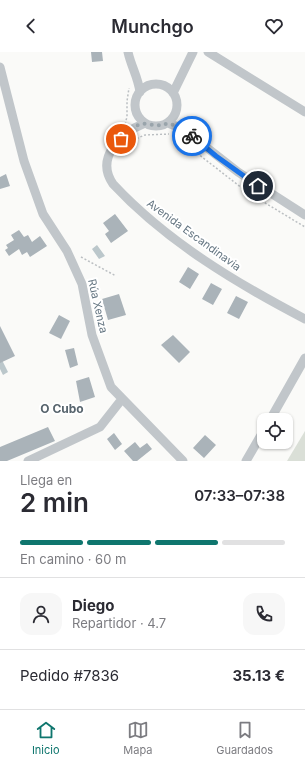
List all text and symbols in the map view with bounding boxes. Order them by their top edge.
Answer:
icon: back [20,15,42,37]
icon: heart [263,15,285,37]
text: Munchgo [111,16,194,37]
courier [172,116,212,156]
pin [104,122,138,156]
icon: bike [181,125,203,147]
icon: bag [110,128,132,150]
pin [241,169,275,203]
icon: home [247,175,269,197]
street label: Avenida Escandinavia [144,196,244,274]
street label: Rúa Xenza [85,278,111,334]
district label: O Cubo [40,401,84,416]
map controls [257,413,293,449]
button: locate [257,413,293,449]
text: Llega en [20,472,72,488]
text: 07:33–07:38 [194,486,285,505]
text: 2 min [20,487,89,518]
text: En camino · 60 m [20,551,126,567]
button: person [20,593,62,635]
button: phone [243,593,285,635]
text: Diego [72,596,115,615]
text: Repartidor · 4.7 [72,615,166,631]
text: Pedido #7836 [20,666,119,685]
text: 35.13 € [232,666,285,685]
tab: Inicio [32,719,60,757]
tab: Mapa [123,719,152,757]
tab: Guardados [216,719,273,757]

